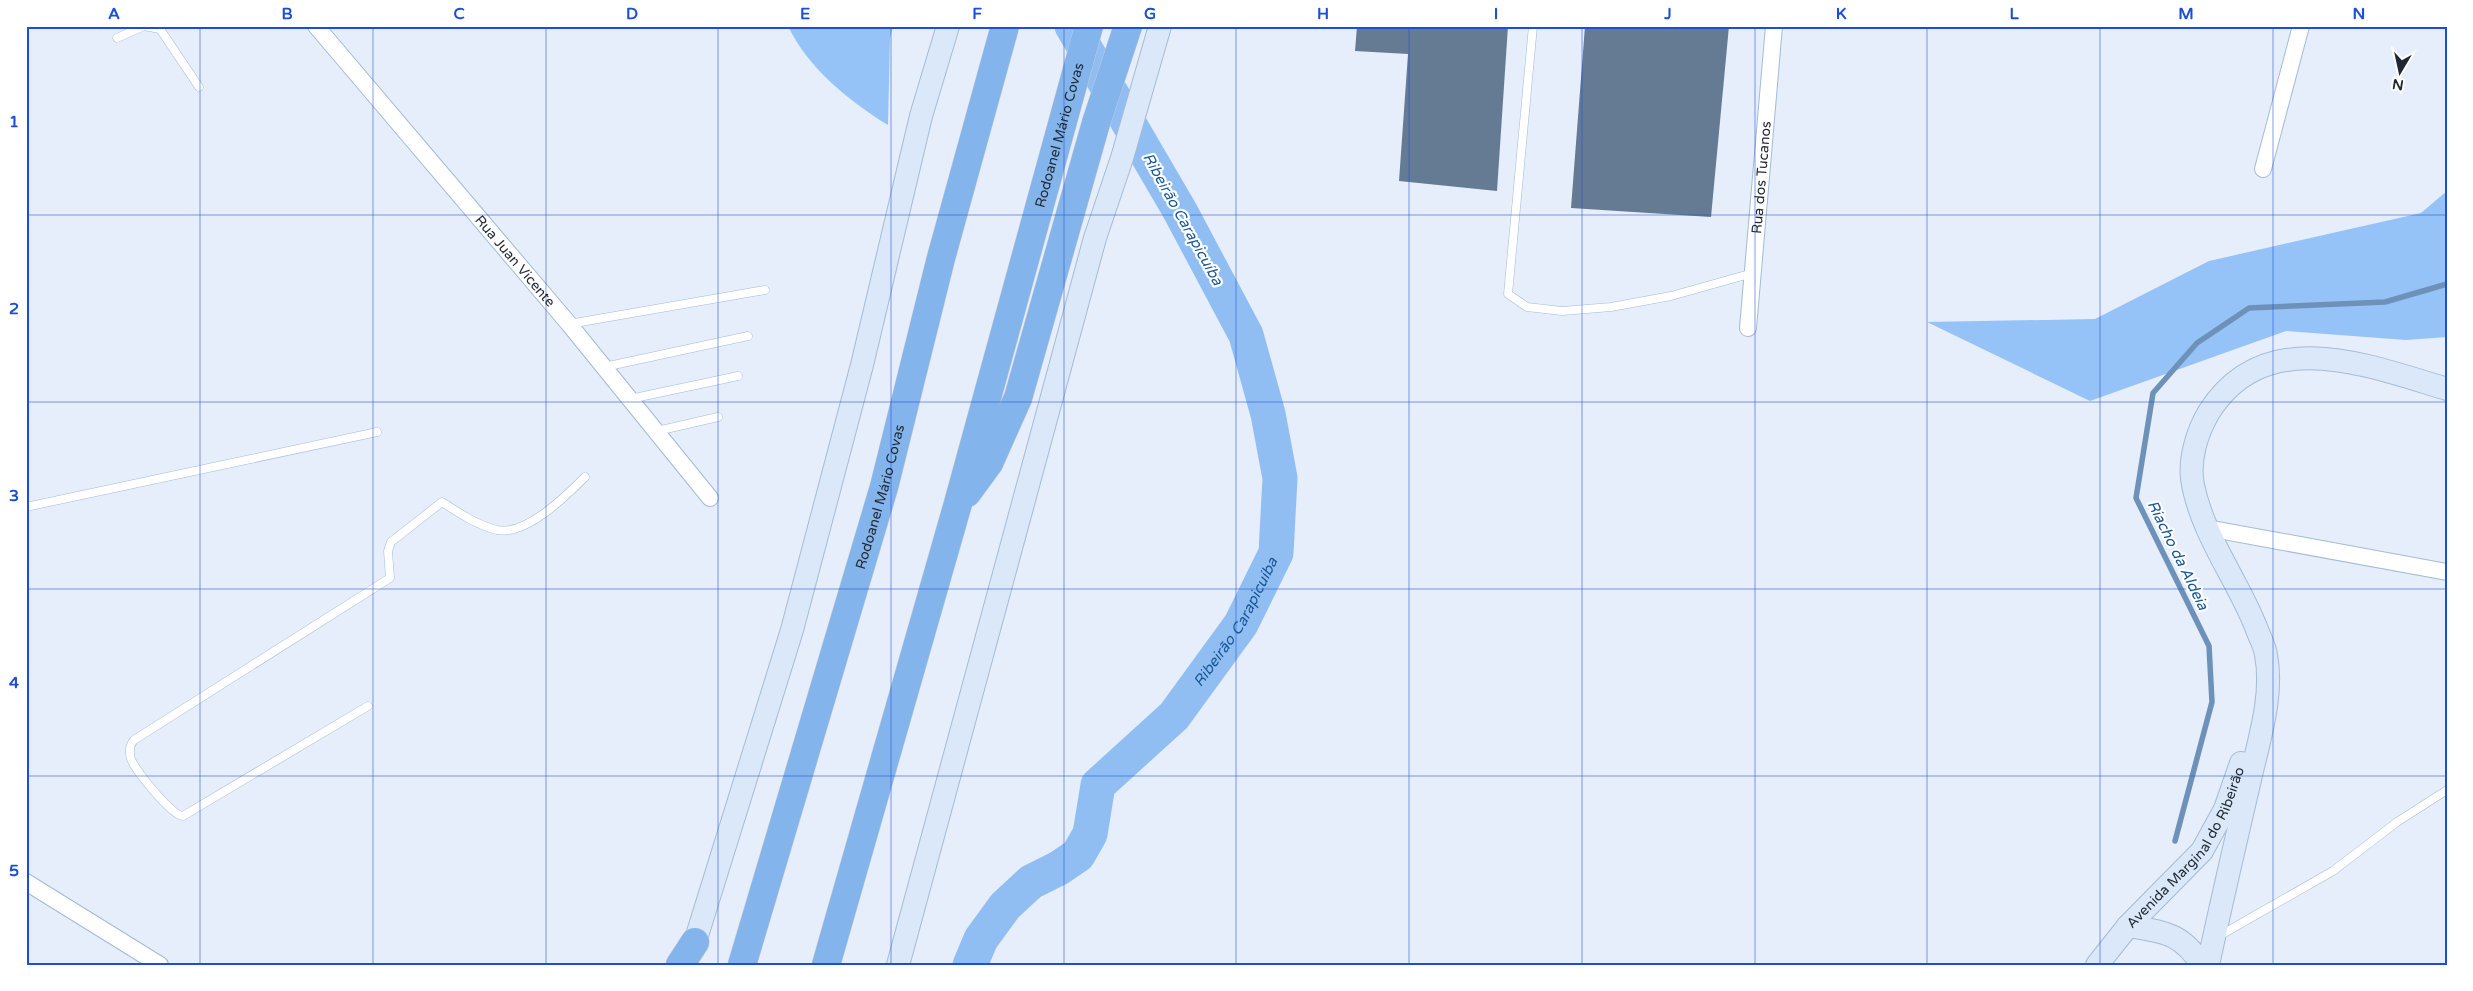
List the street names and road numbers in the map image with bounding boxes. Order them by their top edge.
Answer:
street label: Rodoanel Mário Covas [1031,60,1087,210]
street label: Rua dos Tucanos [1748,120,1774,235]
street label: Rua Juan Vicente [472,211,559,310]
street label: Rodoanel Mário Covas [852,422,908,571]
street label: Avenida Marginal do Ribeirão [2123,764,2248,931]

